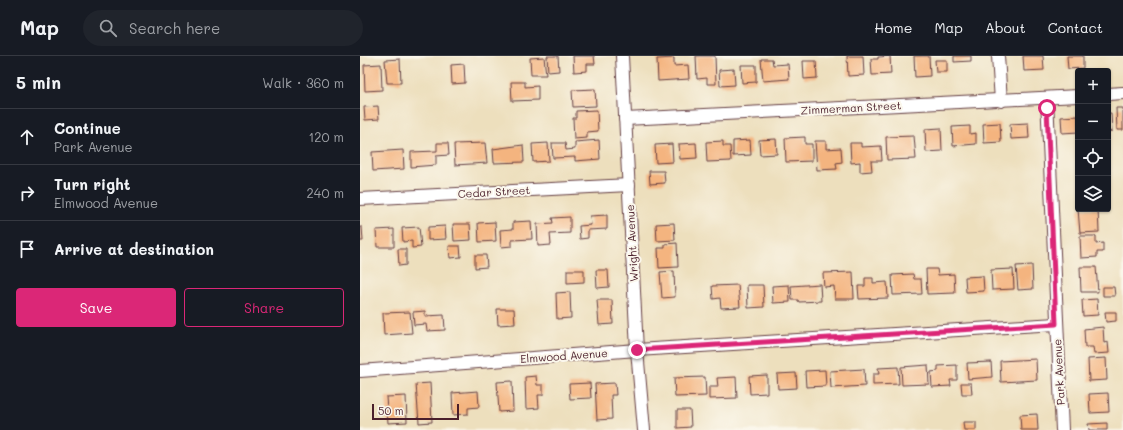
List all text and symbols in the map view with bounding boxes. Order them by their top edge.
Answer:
search box [83,10,363,46]
text: Map [20,15,59,40]
icon: search [97,17,119,39]
text: Search here [129,18,220,38]
text: Home [874,18,912,37]
text: Map [934,18,963,37]
text: About [985,18,1026,37]
text: Contact [1048,18,1103,37]
map controls [1075,68,1111,212]
button: + [1075,68,1111,104]
text: 5 min [16,71,61,93]
text: Walk · 360 m [262,74,344,91]
street label: Zimmerman Street [800,97,902,118]
route start [1038,99,1056,117]
button: − [1075,104,1111,140]
text: Continue [54,118,121,138]
icon: ahead [16,126,38,148]
text: 120 m [308,128,344,145]
text: Park Avenue [54,138,133,155]
button: locate [1075,140,1111,176]
text: Turn right [54,174,131,194]
button: layers [1075,176,1111,212]
icon: right [16,182,38,204]
street label: Cedar Street [457,182,531,201]
text: 240 m [307,184,344,201]
text: Elmwood Avenue [54,194,158,211]
street label: Wright Avenue [622,204,641,282]
icon: arrive [16,238,38,260]
text: Arrive at destination [54,239,214,259]
button: Save [16,288,176,327]
button: Share [184,288,344,327]
street label: Park Avenue [1049,338,1068,406]
route end [628,341,646,359]
street label: Elmwood Avenue [520,345,609,366]
scale bar [372,402,459,421]
text: 50 m [378,403,404,418]

